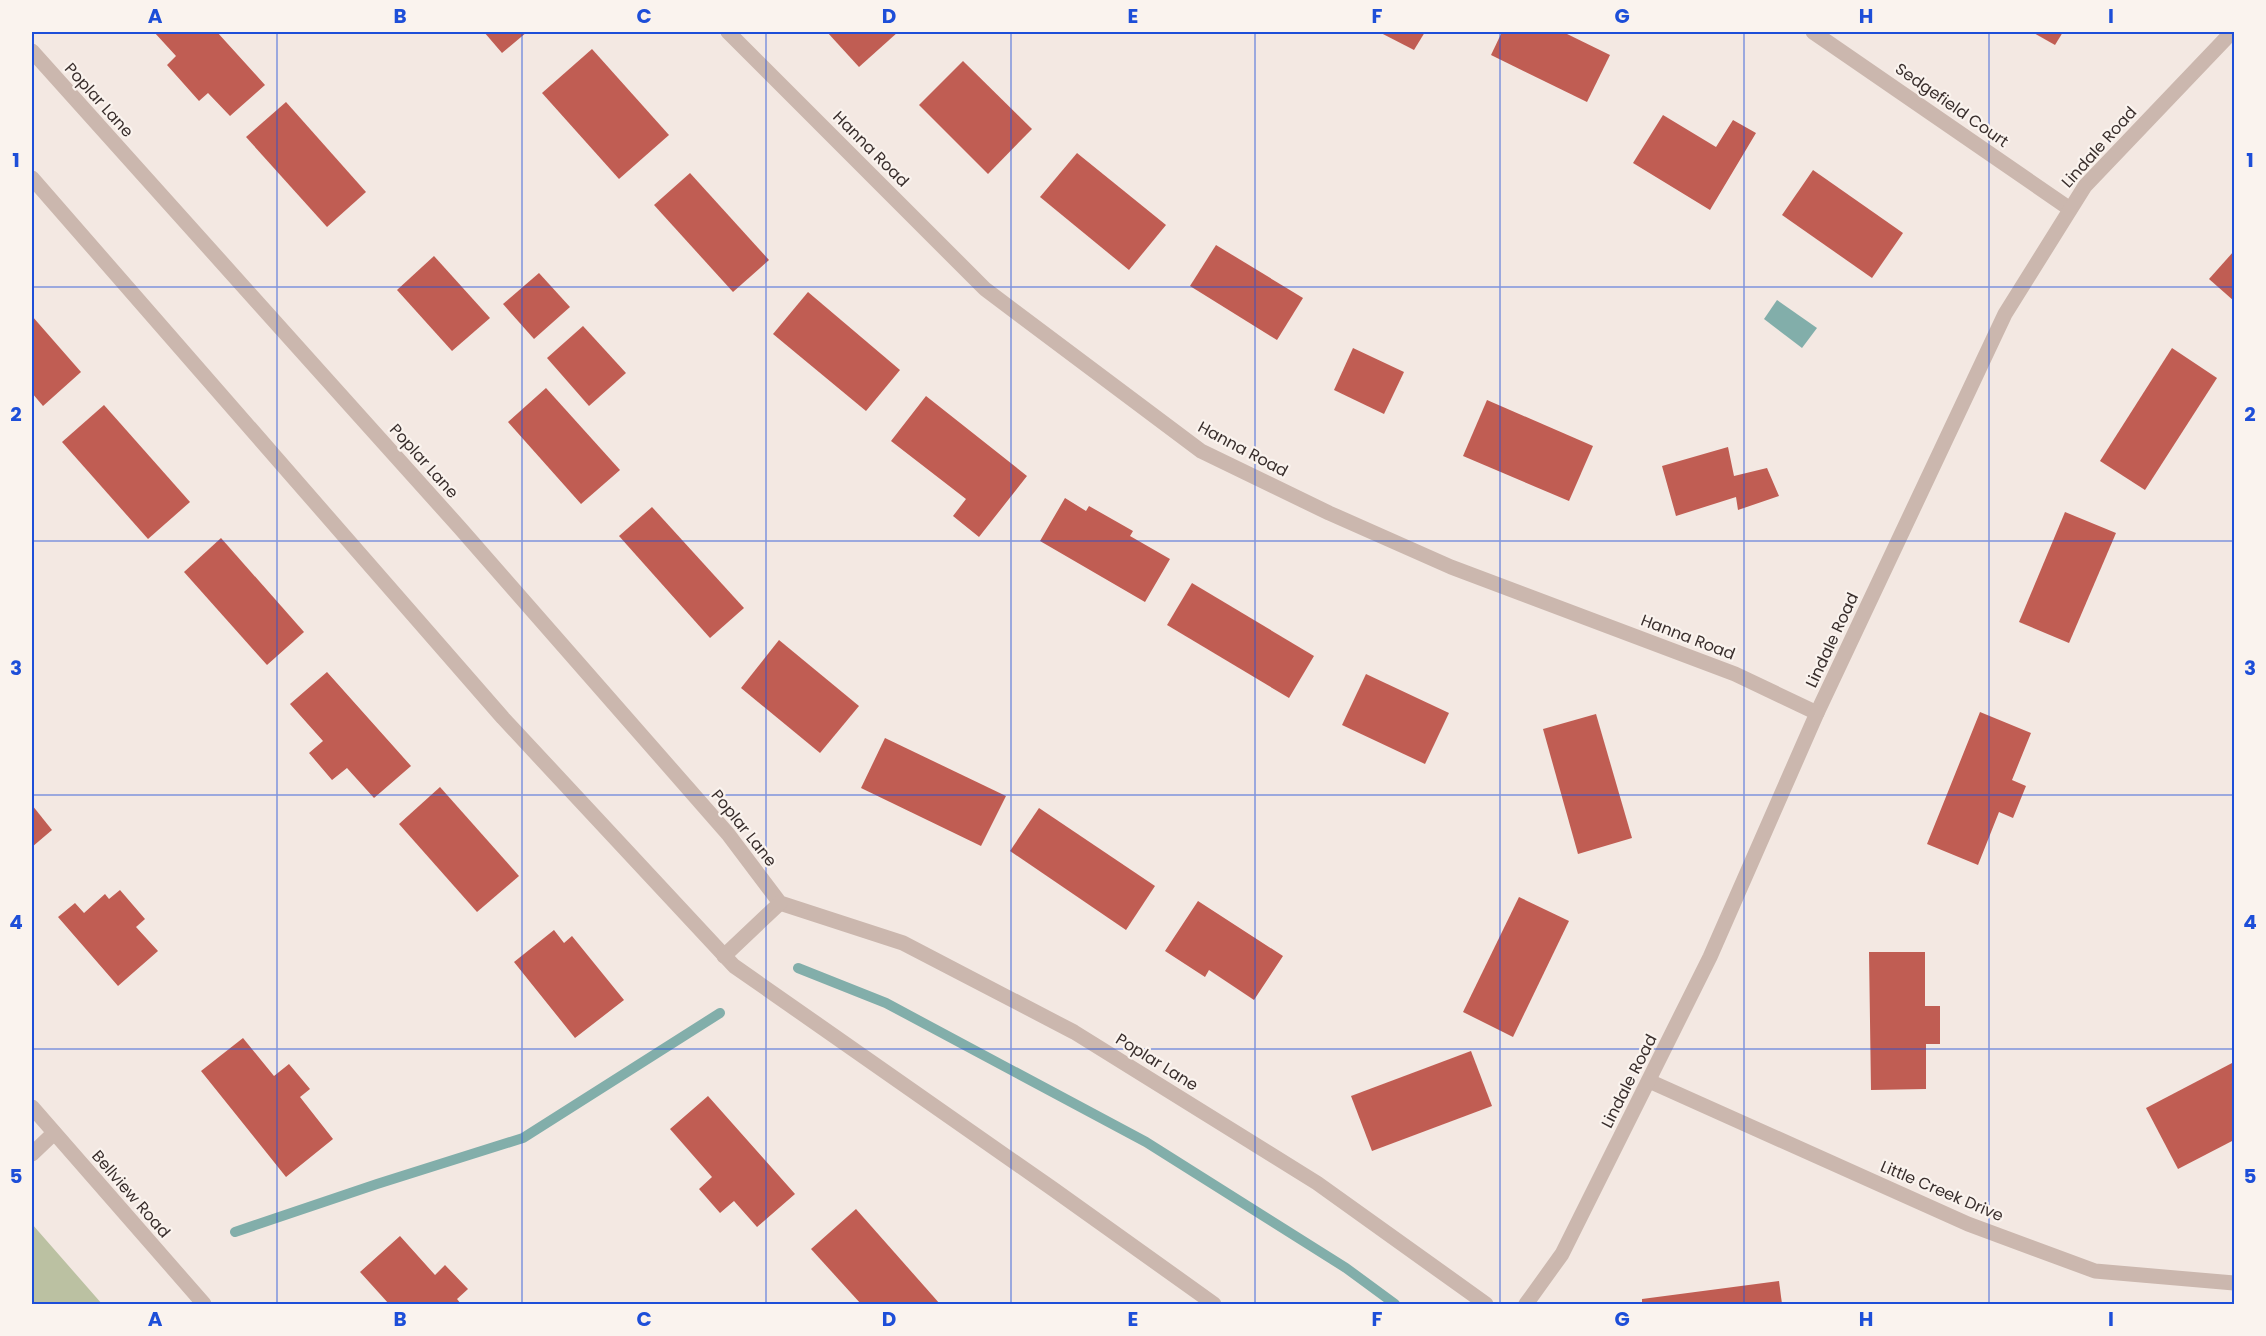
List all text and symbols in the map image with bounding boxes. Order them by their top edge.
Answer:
text: A [148,2,163,30]
text: B [393,2,407,30]
text: C [636,2,652,30]
text: D [882,2,896,30]
text: E [1128,2,1138,30]
text: F [1372,2,1383,30]
text: G [1614,2,1630,30]
text: H [1859,2,1873,30]
text: I [2108,2,2114,30]
street label: Sedgefield Court [1891,57,2013,153]
street label: Poplar Lane [59,58,139,142]
street label: Lindale Road [2056,101,2142,193]
street label: Hanna Road [828,106,914,192]
text: 1 [12,146,20,174]
text: 1 [2246,146,2254,174]
text: 2 [10,400,22,428]
text: 2 [2244,400,2256,428]
street label: Hanna Road [1194,416,1292,482]
street label: Poplar Lane [384,419,464,503]
street label: Lindale Road [1800,589,1864,691]
street label: Hanna Road [1638,609,1738,665]
text: 3 [10,654,22,682]
text: 3 [2244,654,2256,682]
street label: Poplar Lane [706,785,782,872]
text: 4 [9,908,23,936]
text: 4 [2243,908,2257,936]
street label: Poplar Lane [1111,1028,1203,1096]
street label: Lindale Road [1595,1030,1663,1132]
street label: Bellview Road [86,1145,176,1243]
street label: Little Creek Drive [1877,1155,2007,1227]
text: 5 [10,1162,23,1190]
text: 5 [2244,1162,2257,1190]
text: A [148,1305,163,1333]
text: B [393,1305,407,1333]
text: C [636,1305,652,1333]
text: D [882,1305,896,1333]
text: E [1128,1305,1138,1333]
text: F [1372,1305,1383,1333]
text: G [1614,1305,1630,1333]
text: H [1859,1305,1873,1333]
text: I [2108,1305,2114,1333]

